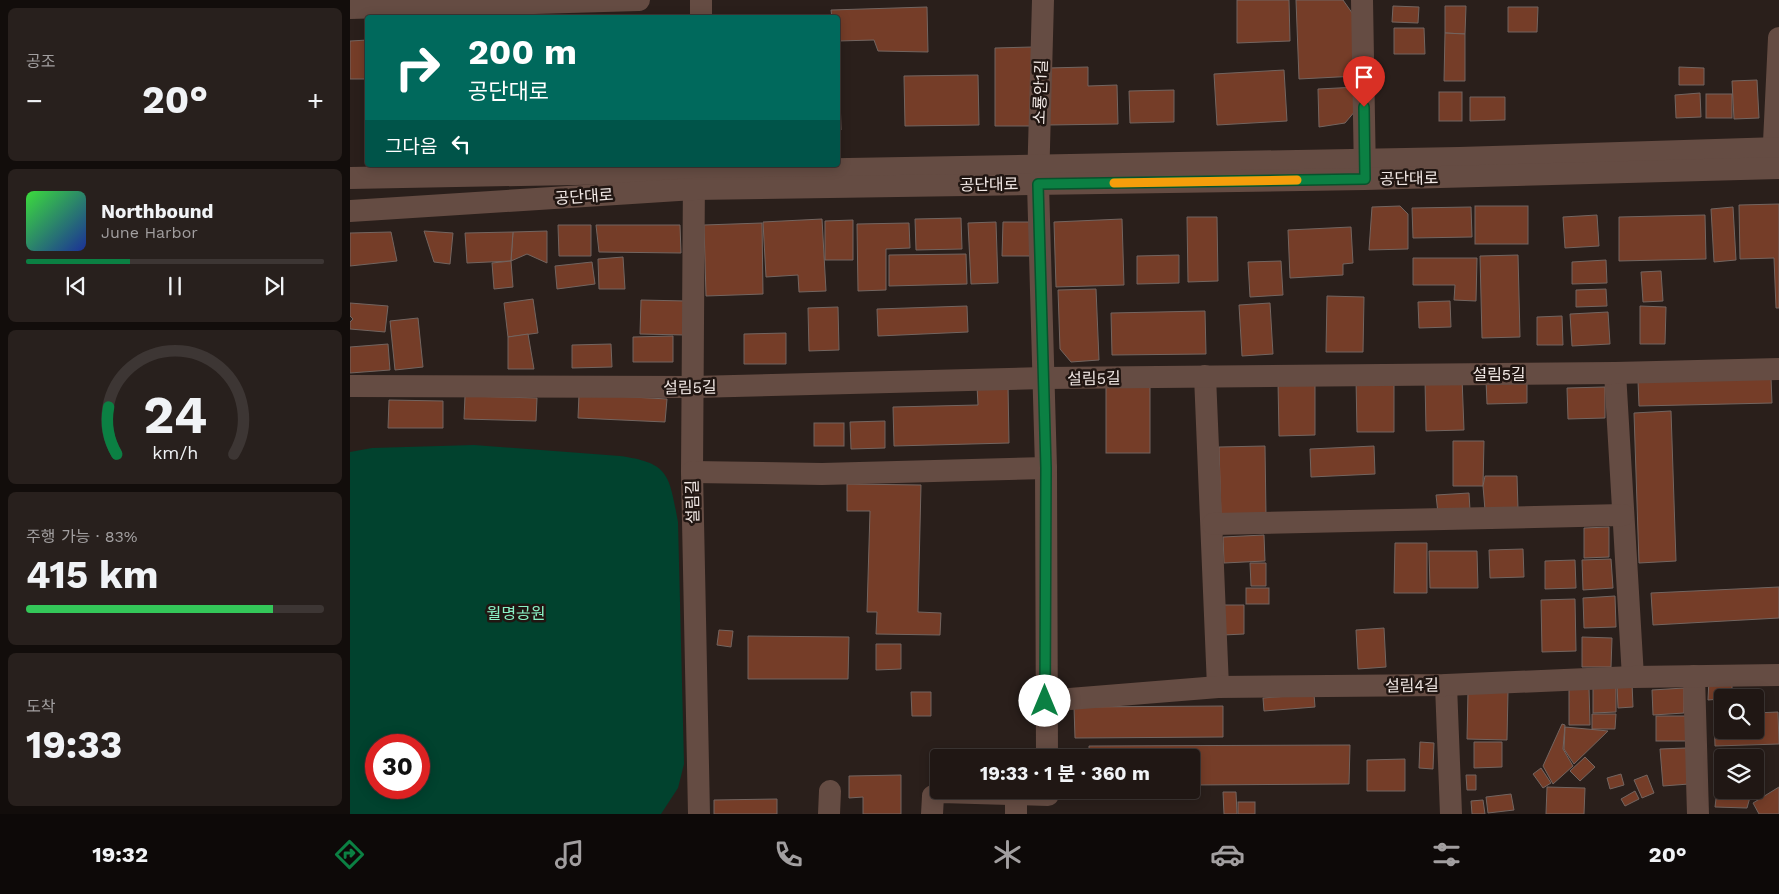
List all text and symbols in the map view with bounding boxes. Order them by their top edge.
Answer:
text: 200 m [468,31,577,73]
icon: right [385,35,450,100]
text: 공조 [26,52,55,71]
pin [1343,56,1385,107]
street label: 소룡안1길 [1030,59,1051,125]
icon: arrive [1350,63,1378,91]
text: 20° [142,78,208,122]
text: 공단대로 [468,79,549,104]
text: − [26,84,43,117]
text: + [307,84,324,117]
icon: left [447,130,475,158]
text: 그다음 [385,135,437,158]
street label: 공단대로 [1379,168,1439,189]
street label: 공단대로 [959,174,1019,195]
street label: 공단대로 [554,185,614,208]
text: Northbound [101,200,213,223]
text: June Harbor [101,223,198,242]
icon: previous [62,272,90,300]
icon: pause [161,272,189,300]
icon: next [260,272,288,300]
street label: 설림5길 [1472,365,1526,384]
street label: 설림5길 [1067,369,1121,388]
street label: 설림5길 [663,378,717,397]
text: 24 [143,385,207,446]
text: km/h [152,442,198,463]
street label: 설림길 [683,480,702,524]
text: 주행 가능 · 83% [26,527,137,546]
text: 415 km [26,553,158,597]
park label: 월명공원 [487,604,545,623]
position arrow [1018,674,1070,726]
street label: 설림4길 [1385,676,1439,695]
map controls [1714,689,1764,799]
button: search [1714,689,1764,739]
text: 도착 [26,697,55,716]
text: 19:33 [26,723,122,767]
speed limit sign: 30 [365,734,430,799]
button: layers [1714,749,1764,799]
text: 19:33 · 1 분 · 360 m [980,762,1150,785]
icon: directions [332,837,367,872]
icon: music [552,837,587,872]
icon: phone [771,837,806,872]
icon: climate [990,837,1025,872]
icon: car [1210,837,1245,872]
icon: filters [1429,837,1464,872]
text: 19:32 [92,842,148,867]
text: 20° [1649,842,1687,867]

